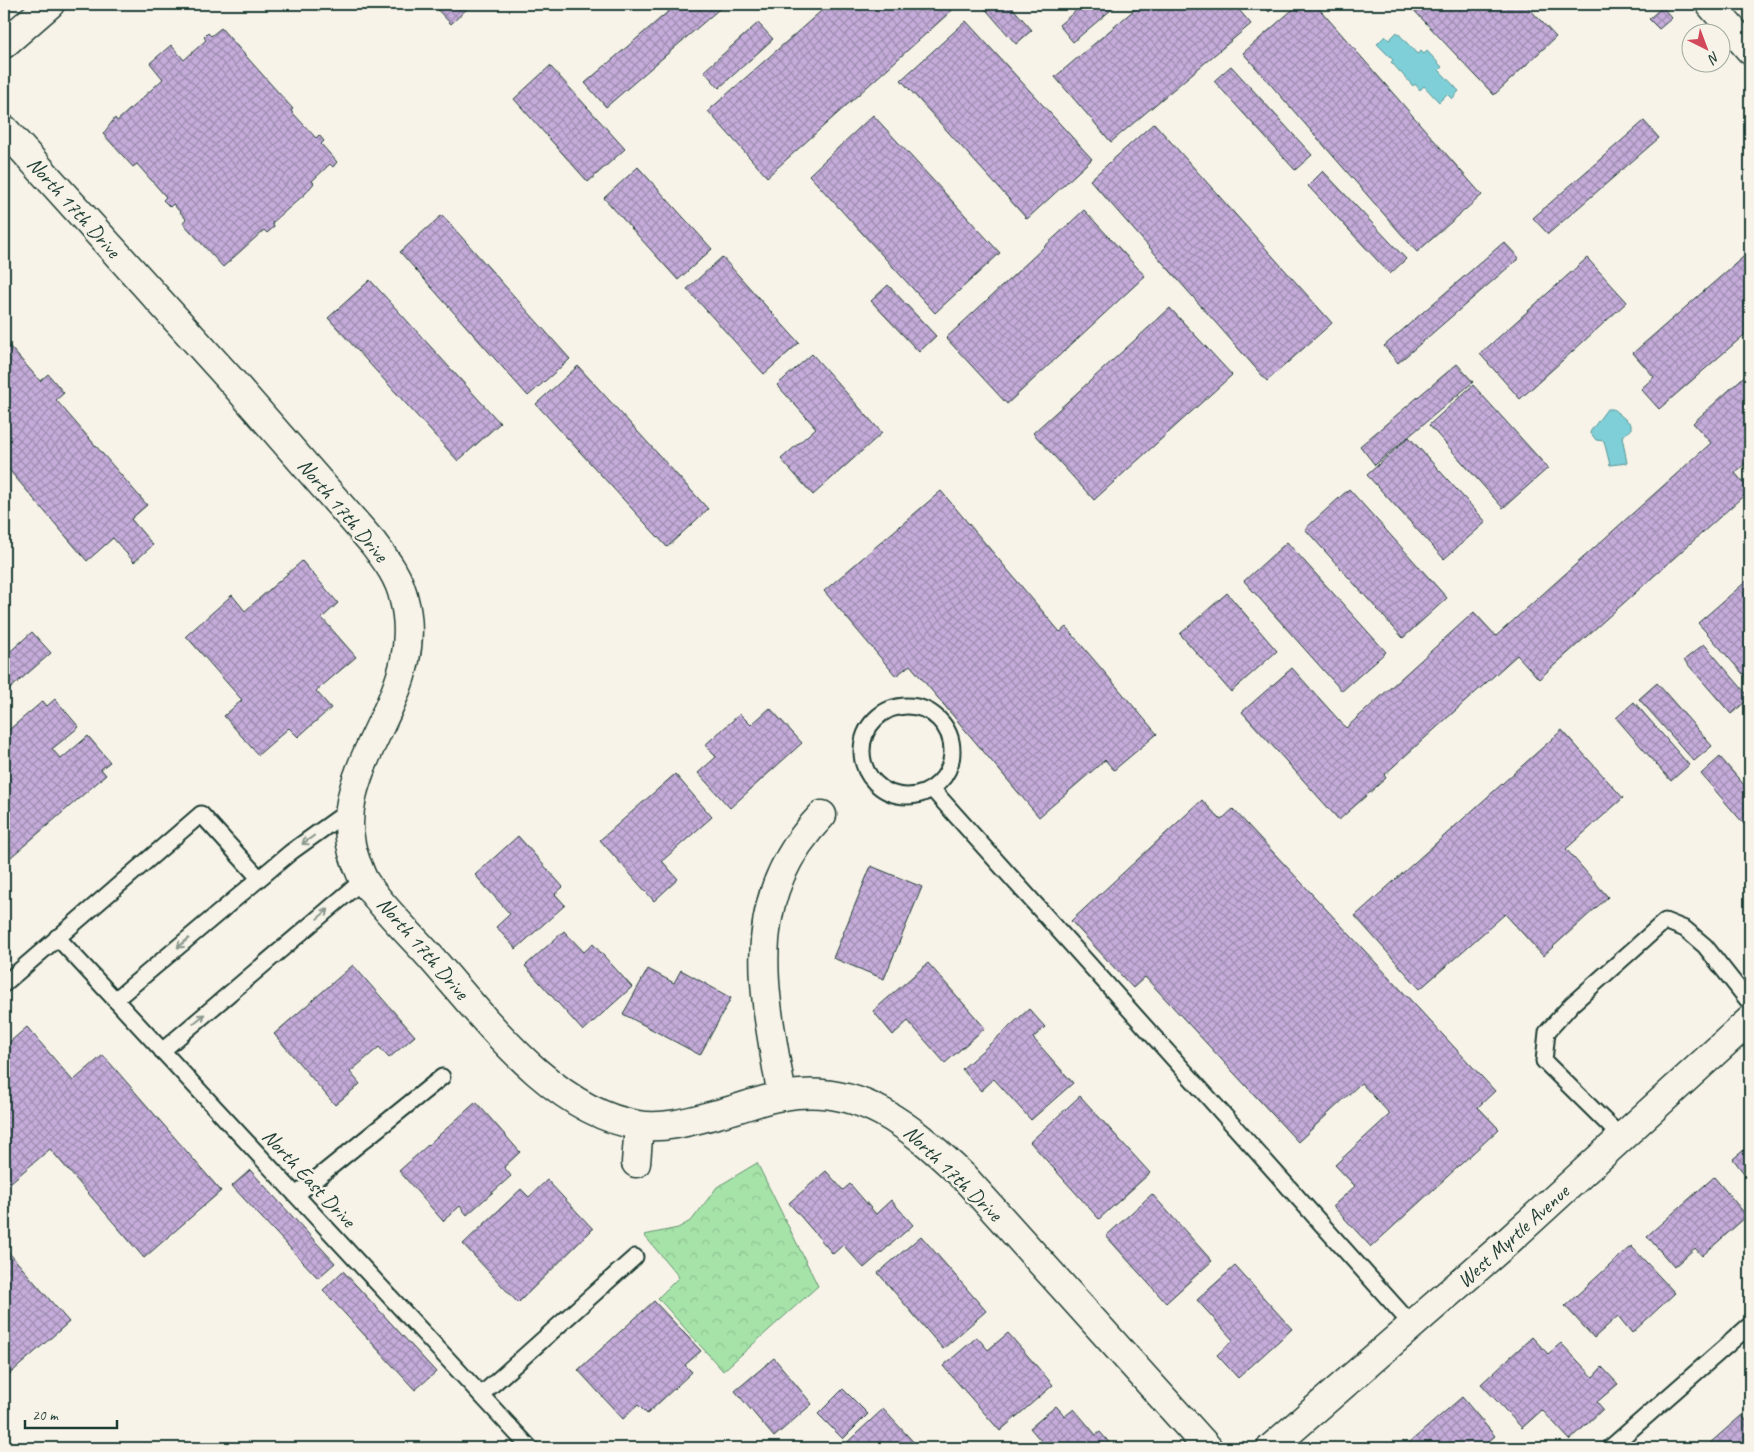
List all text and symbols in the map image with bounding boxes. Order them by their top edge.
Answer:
north arrow [1682,22,1732,72]
text: N [1704,48,1723,68]
street label: North 17th Drive [22,151,127,264]
street label: North 17th Drive [292,453,395,568]
one-way arrow [301,835,315,845]
street label: North 17th Drive [371,891,475,1005]
one-way arrow [317,909,330,920]
one-way arrow [176,937,189,948]
one-way arrow [193,1014,206,1025]
street label: North 17th Drive [898,1119,1009,1227]
street label: North East Drive [257,1123,363,1234]
street label: West Myrtle Avenue [1452,1177,1576,1293]
scale bar [25,1397,118,1429]
text: 20 m [32,1406,59,1425]

